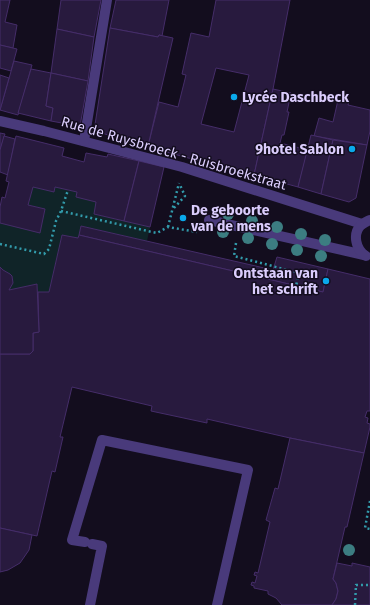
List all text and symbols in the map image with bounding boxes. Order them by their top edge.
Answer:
place label: Lycée Daschbeck [242,89,349,106]
marker: Lycée Daschbeck [229,92,239,102]
street label: Rue de Ruysbroeck - Ruisbroekstraat [59,113,289,194]
place label: 9hotel Sablon [255,141,344,158]
marker: 9hotel Sablon [347,144,357,154]
place label: De geboorte van de mens [190,202,271,235]
marker: De geboorte van de mens [178,213,188,223]
place label: Ontstaan van het schrift [234,265,319,298]
marker: Ontstaan van het schrift [321,276,331,286]

